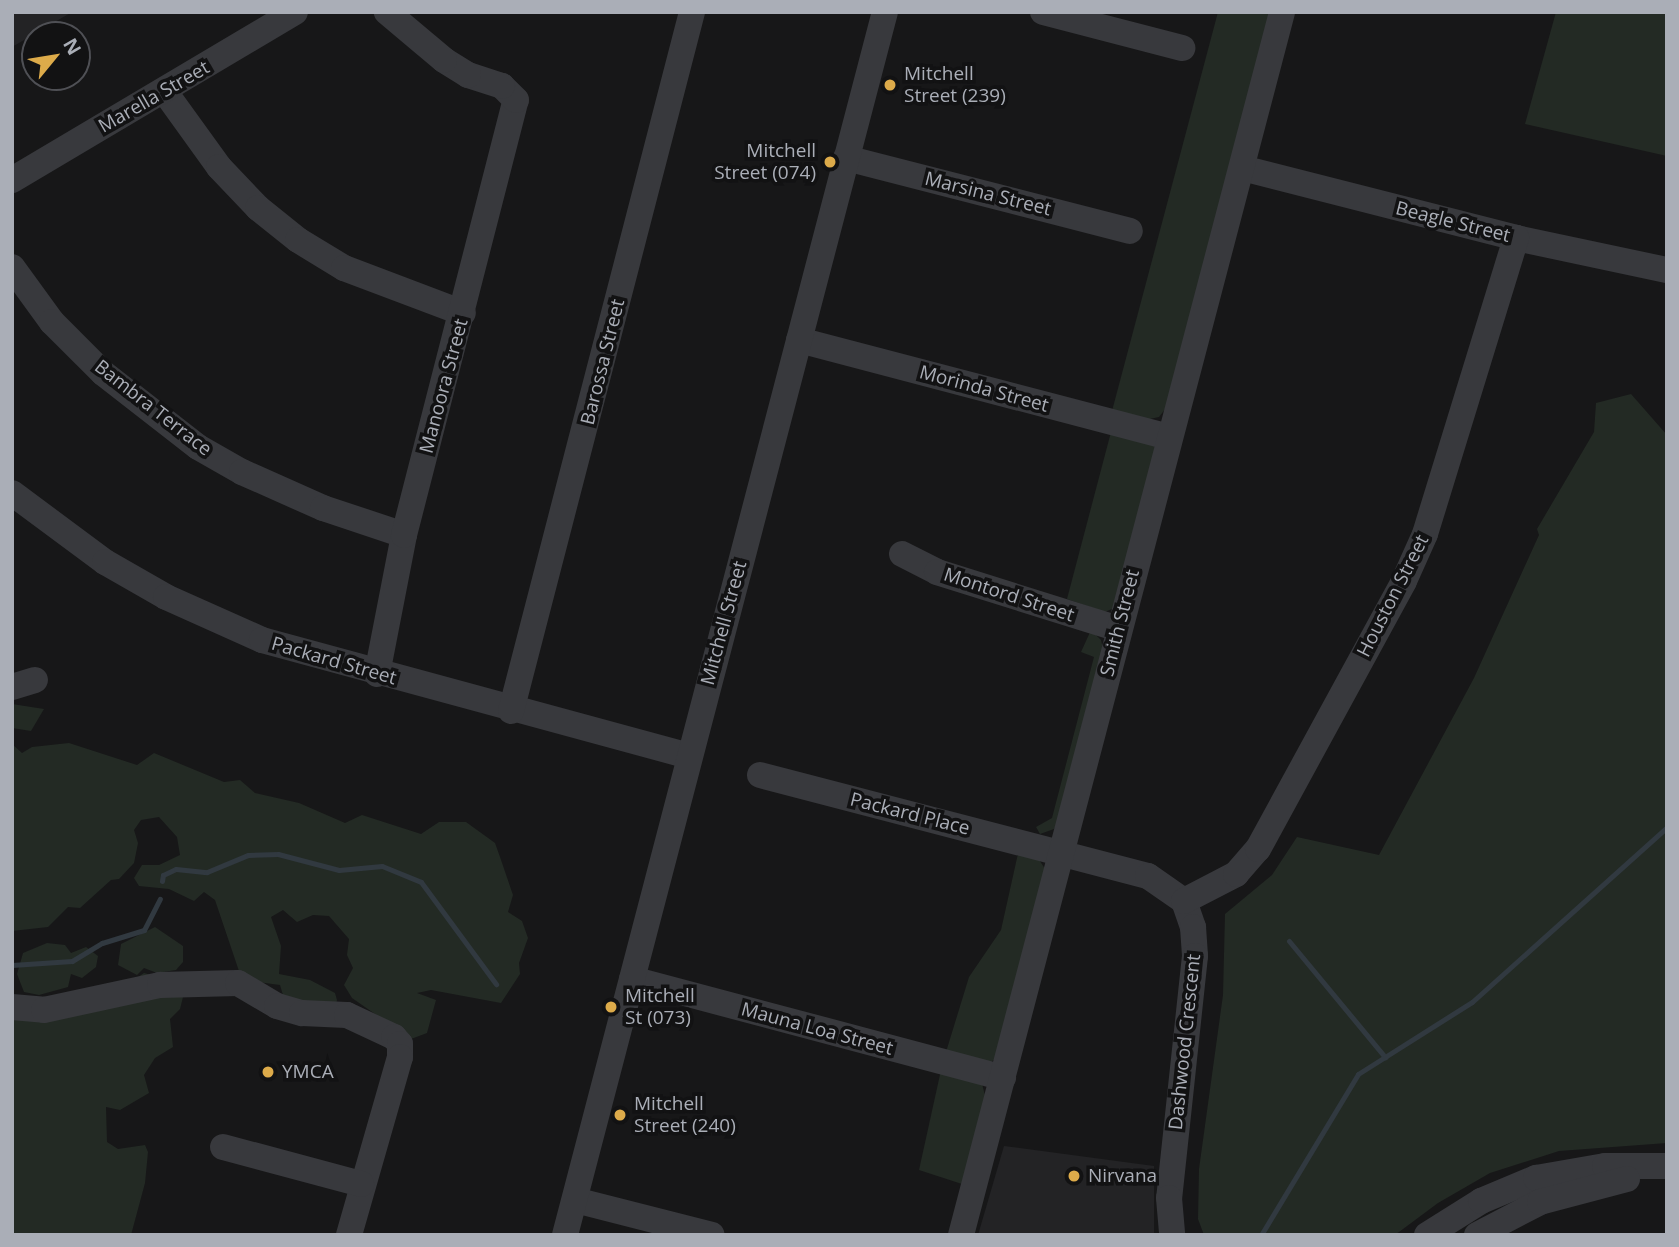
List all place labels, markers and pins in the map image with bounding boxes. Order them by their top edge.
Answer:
place label: Mitchell Street (239) [904,63,1006,107]
marker: Mitchell Street (239) [882,77,898,93]
place label: Mitchell Street (074) [714,140,816,184]
marker: Mitchell Street (074) [822,154,838,170]
place label: Mitchell St (073) [625,985,695,1029]
marker: Mitchell St (073) [603,999,619,1015]
place label: YMCA [282,1061,334,1083]
marker: YMCA [260,1064,276,1080]
place label: Mitchell Street (240) [634,1093,736,1137]
marker: Mitchell Street (240) [612,1107,628,1123]
place label: Nirvana [1088,1165,1157,1187]
marker: Nirvana [1066,1168,1082,1184]

